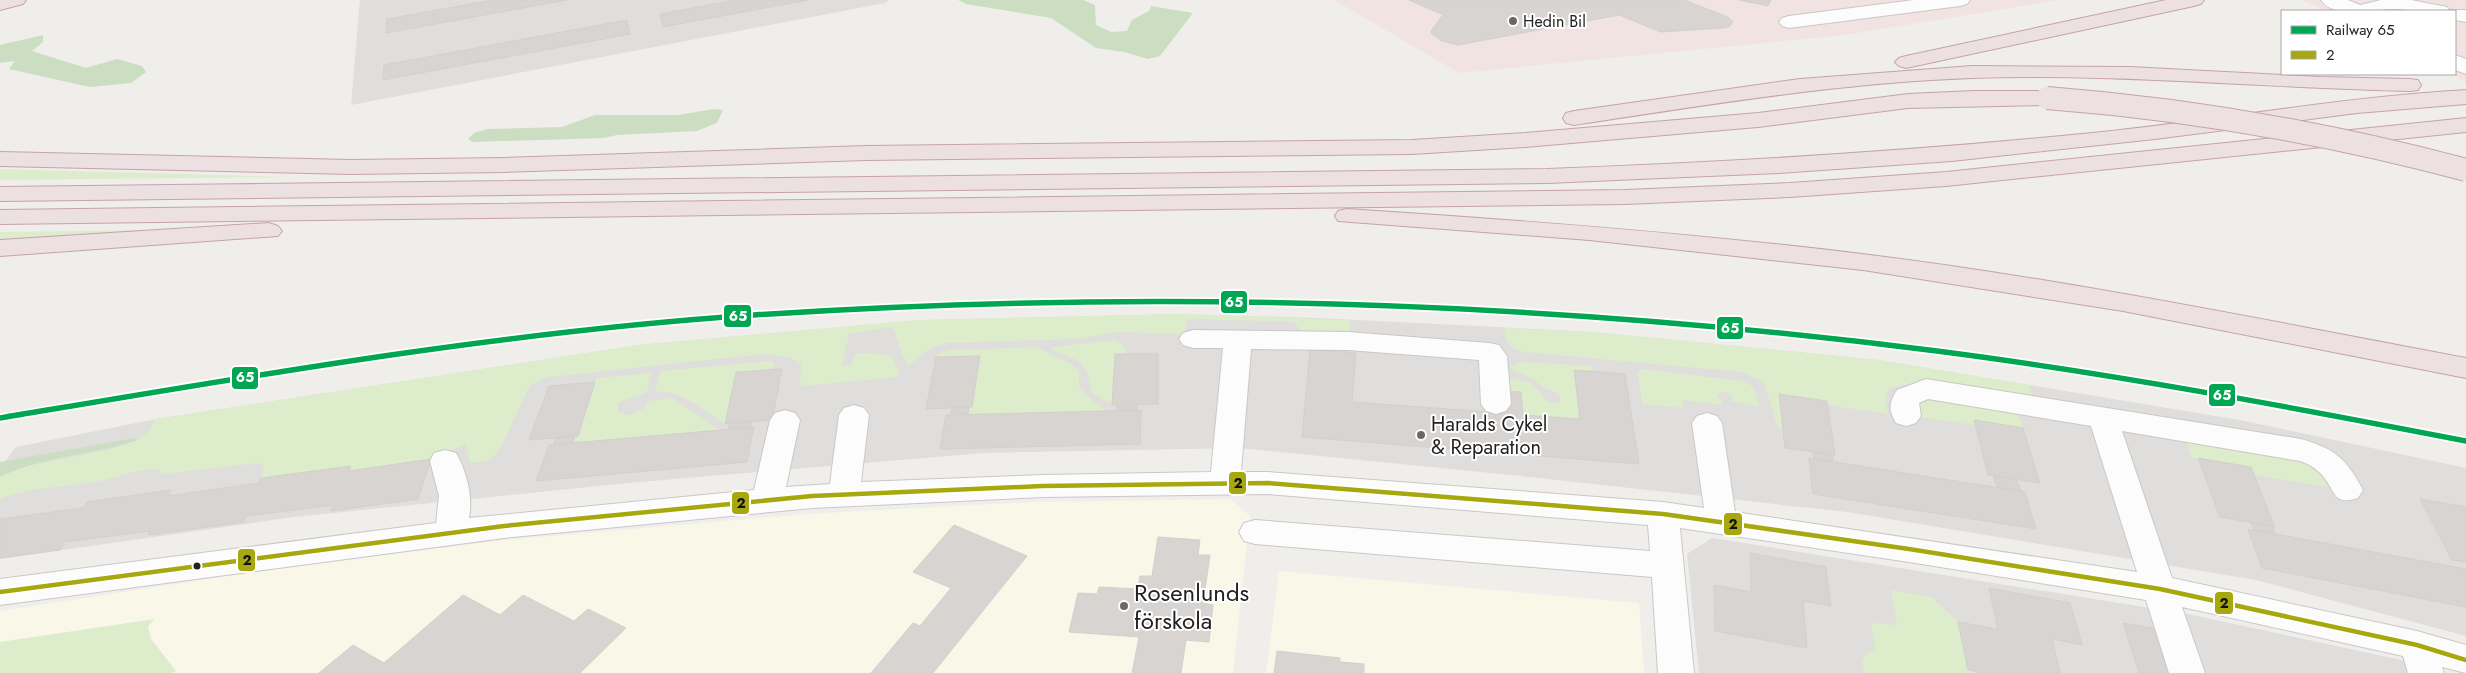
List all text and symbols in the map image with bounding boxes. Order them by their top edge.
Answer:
place label: Hedin Bil [1523,10,1586,33]
legend [2281,10,2456,75]
marker: Hedin Bil [1507,15,1519,27]
text: Railway 65 [2326,19,2395,41]
text: 2 [2326,44,2335,66]
line badge: 65 [1220,290,1248,314]
text: 65 [1225,292,1243,312]
line badge: 65 [723,304,752,328]
text: 65 [729,306,747,326]
line badge: 65 [1716,316,1744,340]
text: 65 [1721,318,1739,338]
line badge: 65 [231,366,259,390]
text: 65 [236,367,254,387]
line badge: 65 [2208,383,2236,407]
text: 65 [2213,385,2231,405]
place label: Haralds Cykel & Reparation [1431,410,1547,462]
marker: Haralds Cykel & Reparation [1415,429,1427,441]
line badge: 2 [1228,471,1247,495]
text: 2 [1233,473,1243,493]
line badge: 2 [731,491,750,515]
text: 2 [736,493,746,513]
line badge: 2 [1723,512,1743,536]
text: 2 [1728,514,1738,534]
line badge: 2 [237,548,256,572]
text: 2 [242,550,252,570]
unlabelled marker [192,561,202,571]
place label: Rosenlunds förskola [1134,575,1249,638]
line badge: 2 [2214,591,2234,615]
text: 2 [2219,593,2229,613]
marker: Rosenlunds förskola [1118,600,1130,612]

